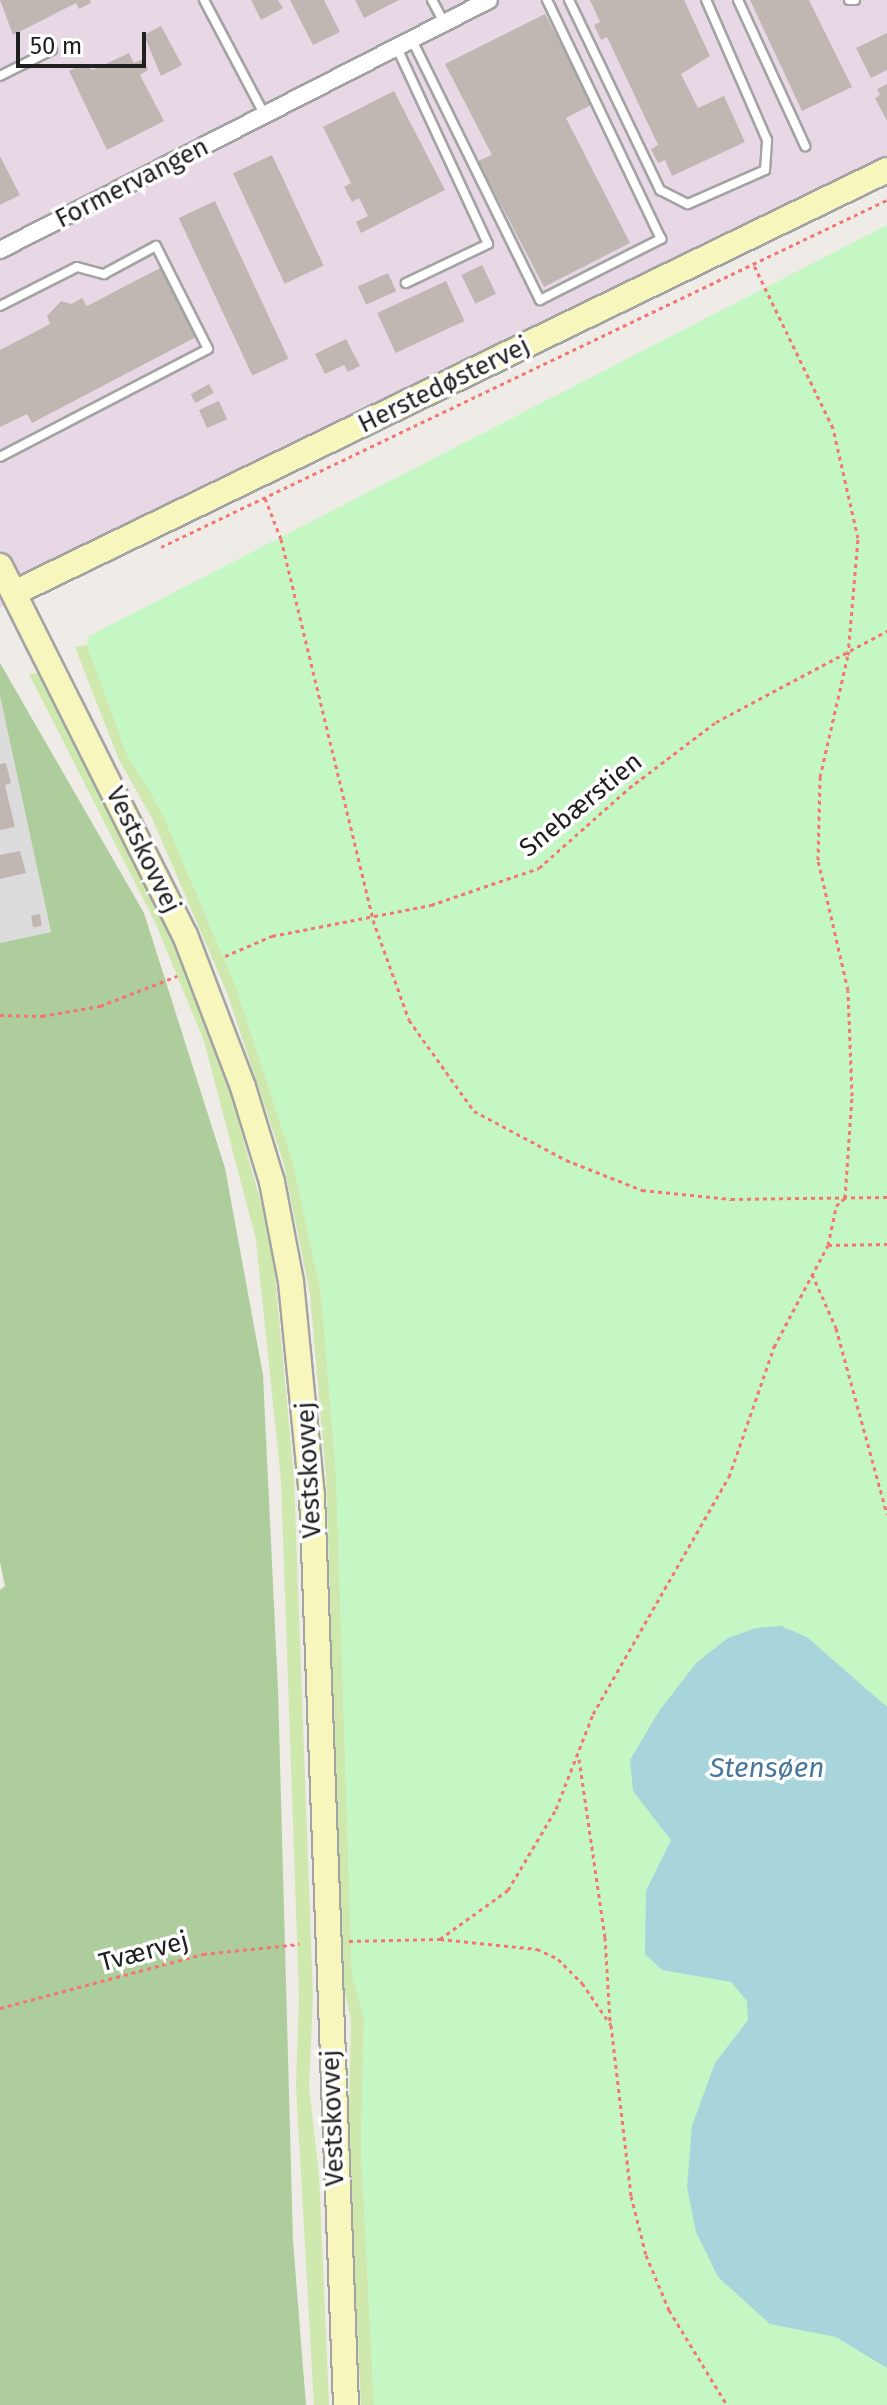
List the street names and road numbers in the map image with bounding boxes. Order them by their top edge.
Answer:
street label: Formervangen [50,131,214,235]
street label: Herstedøstervej [353,330,535,440]
street label: Snebærstien [513,746,649,864]
street label: Vestskovvej [99,782,187,918]
street label: Vestskovvej [290,1401,328,1539]
street label: Tværvej [96,1925,192,1979]
street label: Vestskovvej [315,2049,351,2187]

